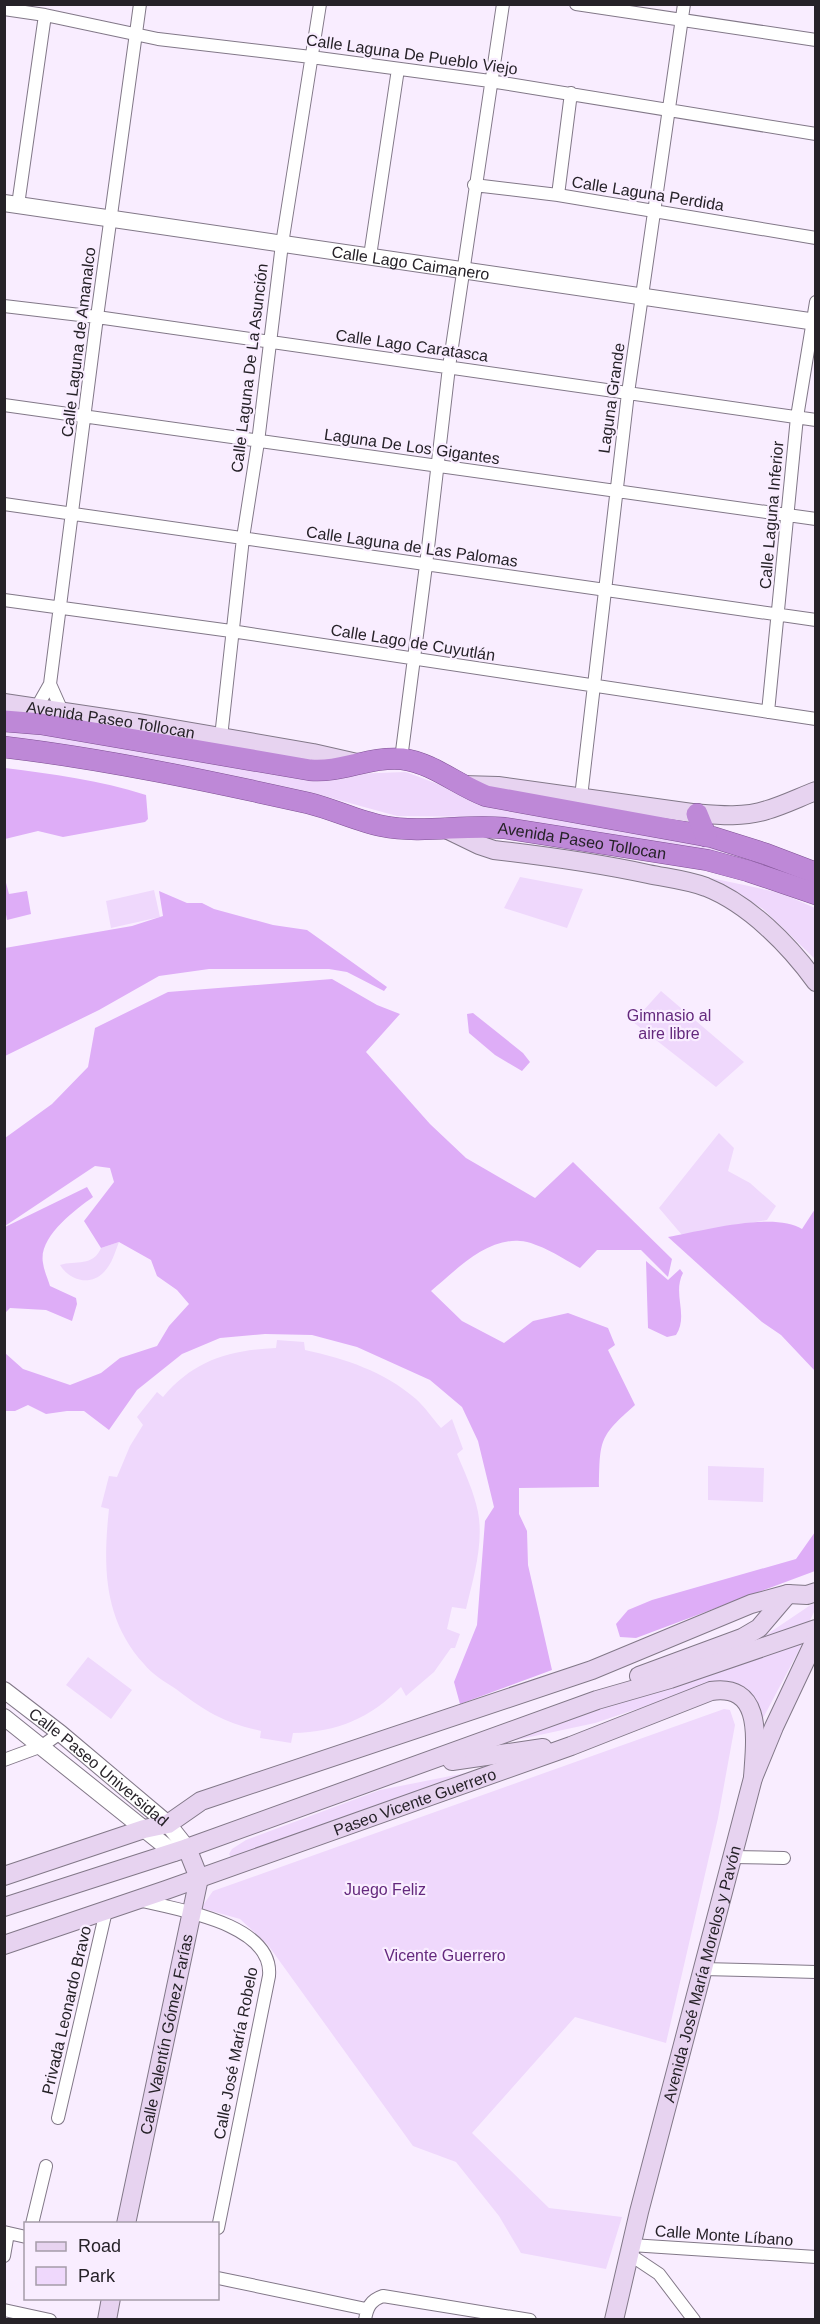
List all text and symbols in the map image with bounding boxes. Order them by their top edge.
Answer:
street label: Calle Laguna De Pueblo Viejo [305,31,519,78]
street label: Calle Laguna Perdida [571,173,725,214]
street label: Calle Lago Caimanero [331,243,491,283]
street label: Calle Laguna de Amanalco [58,246,99,438]
street label: Calle Laguna De La Asunción [228,262,271,474]
street label: Calle Lago Caratasca [335,326,489,365]
street label: Laguna Grande [595,342,628,454]
street label: Laguna De Los Gigantes [323,426,501,467]
street label: Calle Laguna Inferior [757,440,786,590]
street label: Calle Laguna de Las Palomas [305,523,519,570]
street label: Calle Lago de Cuyutlán [329,621,496,664]
street label: Avenida Paseo Tollocan [25,698,196,742]
street label: Avenida Paseo Tollocan [497,819,667,862]
park label: Gimnasio al aire libre [627,1007,711,1042]
street label: Calle Paseo Universidad [26,1705,172,1829]
street label: Paseo Vicente Guerrero [331,1765,499,1839]
street label: Avenida José María Morelos y Pavón [660,1844,744,2104]
park label: Juego Feliz [344,1881,426,1898]
street label: Privada Leonardo Bravo [39,1924,94,2096]
street label: Calle Valentín Gómez Farías [137,1933,196,2136]
park label: Vicente Guerrero [384,1947,506,1964]
street label: Calle José María Robelo [210,1965,261,2141]
legend [24,2222,219,2300]
street label: Calle Monte Líbano [654,2222,794,2249]
text: Road [78,2236,121,2256]
text: Park [78,2266,116,2286]

